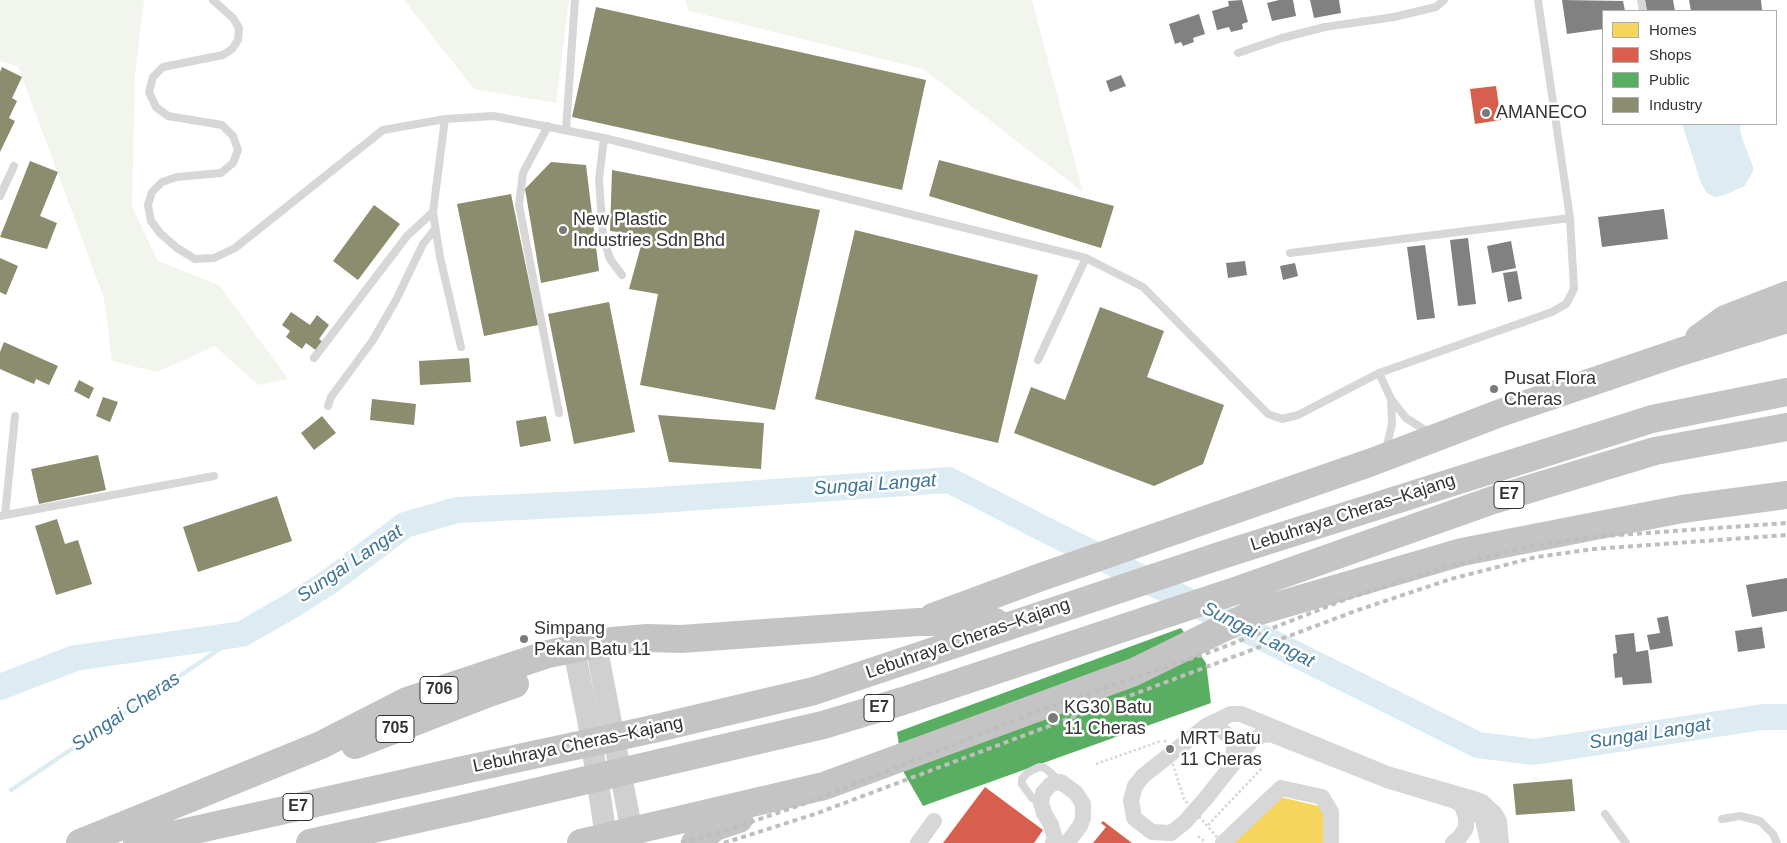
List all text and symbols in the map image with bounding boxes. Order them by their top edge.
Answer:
legend [1602,10,1777,125]
text: Homes [1649,21,1697,38]
text: Shops [1649,46,1692,63]
text: Public [1649,71,1690,88]
text: Industry [1649,96,1702,113]
place label: AMANECO [1496,102,1587,124]
marker: AMANECO [1480,107,1492,119]
place label: New Plastic Industries Sdn Bhd [573,209,725,252]
marker: New Plastic Industries Sdn Bhd [557,224,569,236]
place label: Pusat Flora Cheras [1504,368,1596,410]
marker: Pusat Flora Cheras [1488,383,1500,395]
water label: Sungai Langat [813,469,937,501]
street label: Lebuhraya Cheras–Kajang [1248,470,1458,556]
road number: E7 [1494,482,1524,508]
water label: Sungai Langat [293,520,407,608]
street label: Lebuhraya Cheras–Kajang [863,594,1073,684]
water label: Sungai Langat [1198,597,1318,673]
place label: Simpang Pekan Batu 11 [534,618,651,660]
marker: Simpang Pekan Batu 11 [518,633,530,645]
water label: Sungai Cheras [68,667,184,757]
road number: 706 [420,676,458,704]
road number: E7 [864,694,894,721]
place label: KG30 Batu 11 Cheras [1064,697,1152,740]
marker: KG30 Batu 11 Cheras [1046,711,1060,725]
street label: Lebuhraya Cheras–Kajang [471,712,685,778]
water label: Sungai Langat [1588,713,1712,755]
road number: 705 [376,716,414,742]
place label: MRT Batu 11 Cheras [1180,728,1262,771]
marker: MRT Batu 11 Cheras [1164,743,1176,755]
road number: E7 [283,794,313,820]

